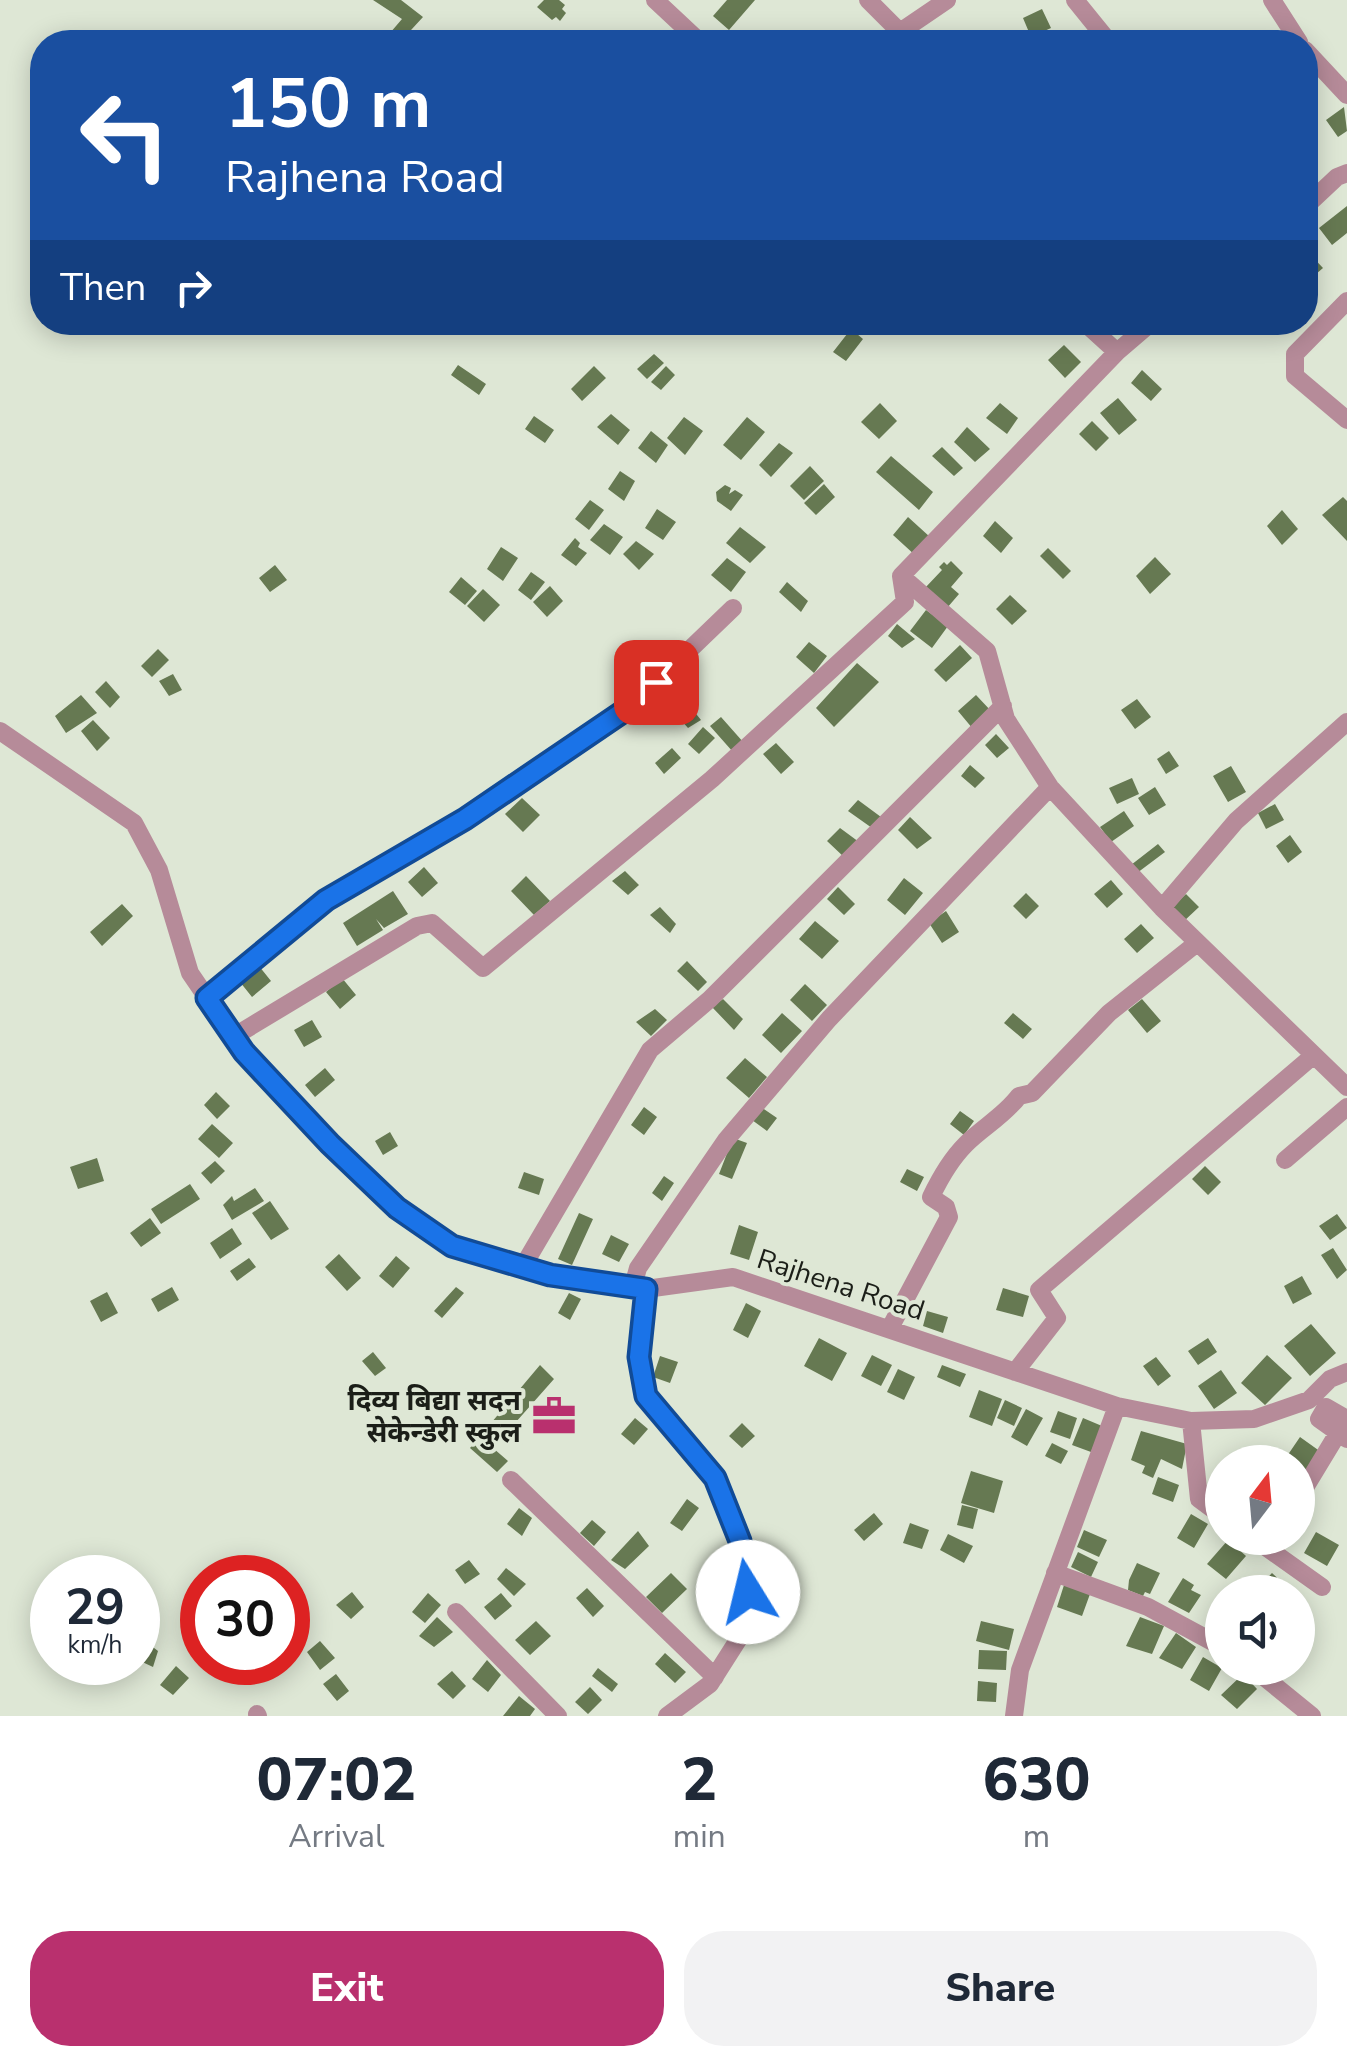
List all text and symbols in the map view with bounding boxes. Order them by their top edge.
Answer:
text: 150 m [225,56,431,152]
icon: left [60,70,190,200]
text: Rajhena Road [225,147,505,208]
icon: right [166,260,221,315]
text: Then [60,262,146,313]
pin [614,640,699,725]
icon: arrive [629,655,684,710]
street label: Rajhena Road [752,1240,929,1330]
place label: दिव्य बिद्या सदन सेकेन्डेरी स्कुल [347,1382,522,1452]
office icon: दिव्य बिद्या सदन सेकेन्डेरी स्कुल [530,1392,578,1440]
north arrow [1205,1445,1315,1555]
map controls [1205,1445,1315,1685]
position arrow [696,1540,800,1644]
speed limit sign: 30 [180,1555,310,1685]
text: 29 [65,1573,125,1642]
button: sound [1205,1575,1315,1685]
text: km/h [67,1628,123,1662]
text: 07:02 [257,1739,416,1821]
text: 2 [681,1739,717,1821]
text: 630 [982,1739,1090,1821]
text: Arrival [288,1815,385,1858]
text: min [673,1815,726,1858]
text: m [1023,1815,1050,1858]
button: Exit [30,1931,664,2046]
button: Share [684,1931,1317,2046]

